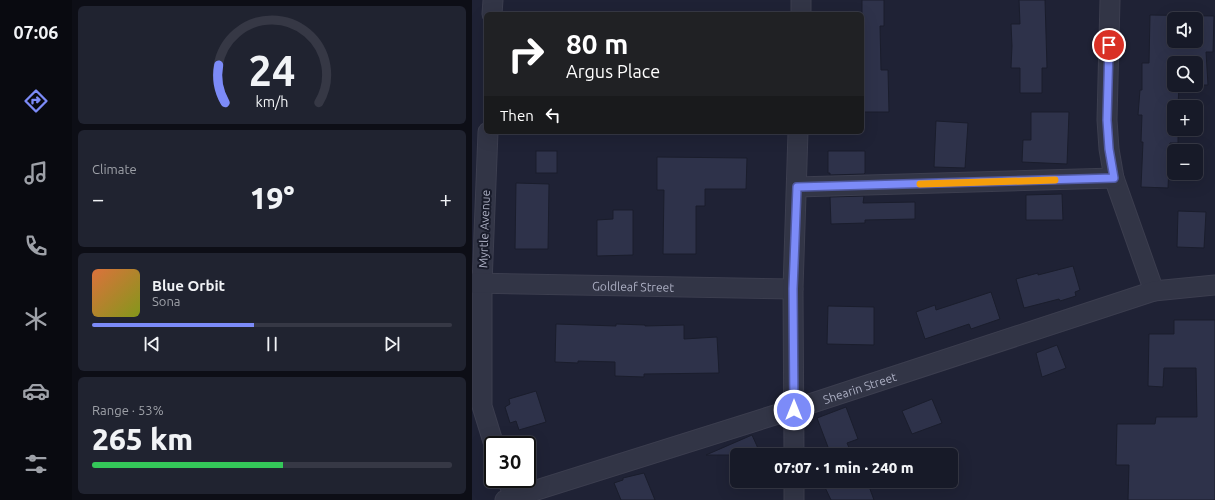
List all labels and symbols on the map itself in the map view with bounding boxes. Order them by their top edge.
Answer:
pin [1092,28,1126,62]
street label: Myrtle Avenue [476,190,492,268]
street label: Goldleaf Street [592,279,674,293]
street label: Shearin Street [821,369,898,406]
position arrow [773,389,815,431]
speed limit sign: 30 [484,436,536,488]

